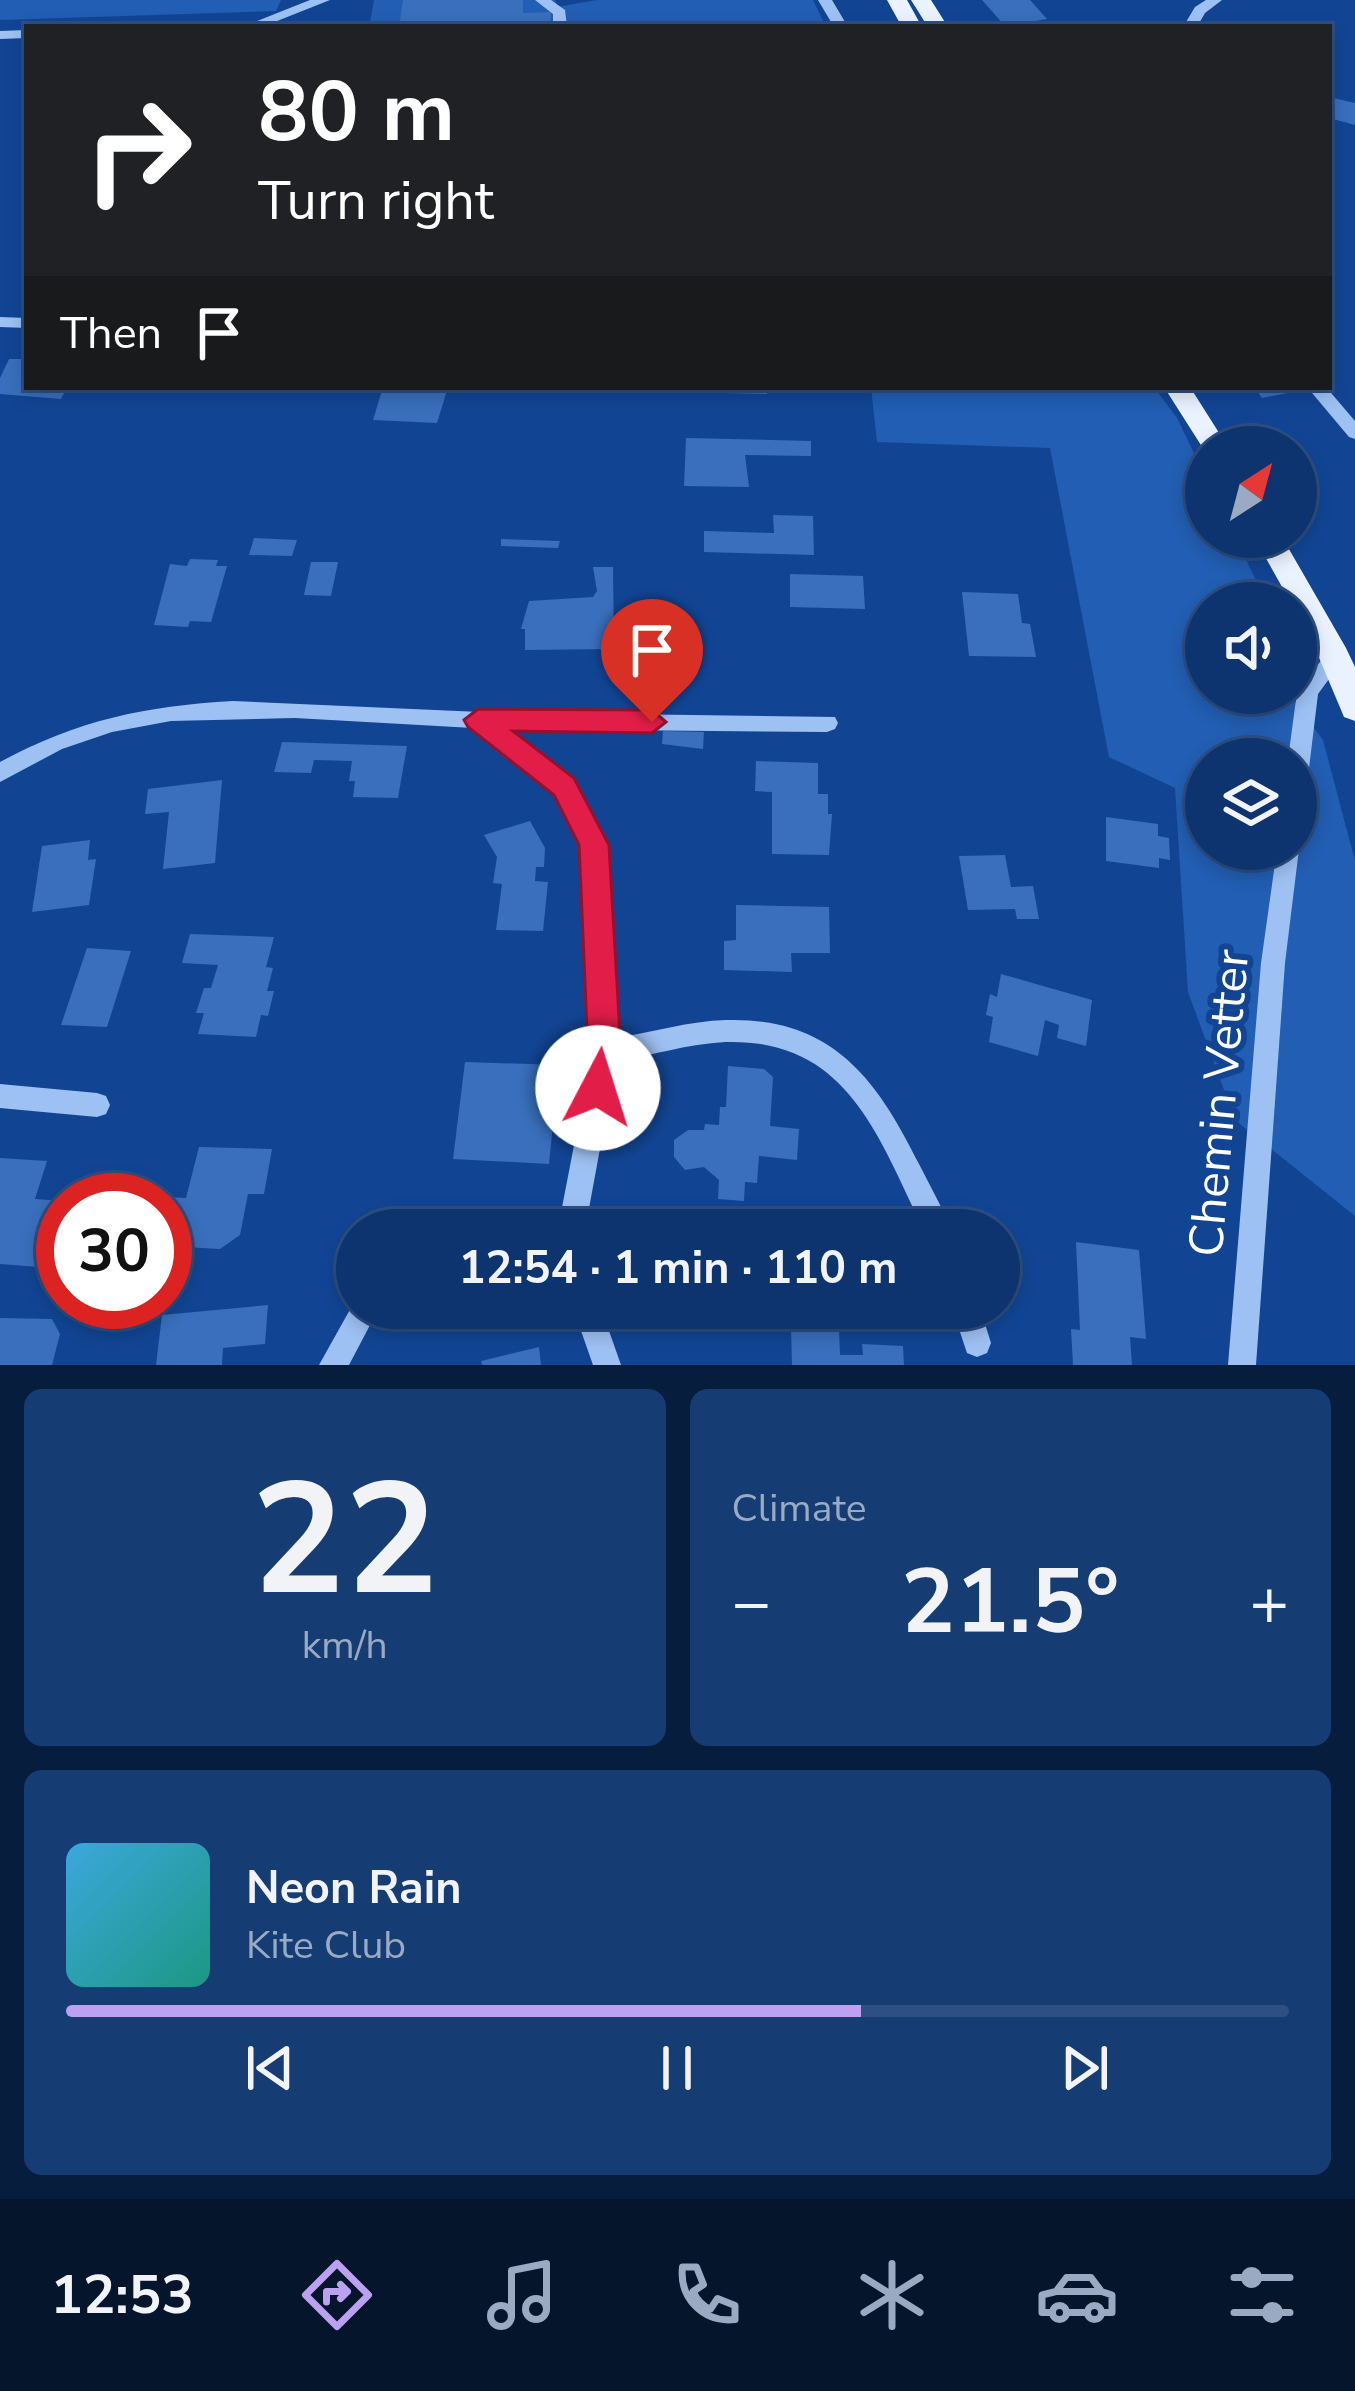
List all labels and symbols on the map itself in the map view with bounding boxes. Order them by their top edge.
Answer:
north arrow [1185,426,1317,558]
pin [601,599,703,722]
street label: Chemin Vetter [1173,947,1265,1259]
position arrow [535,1025,661,1151]
speed limit sign: 30 [36,1173,192,1329]

